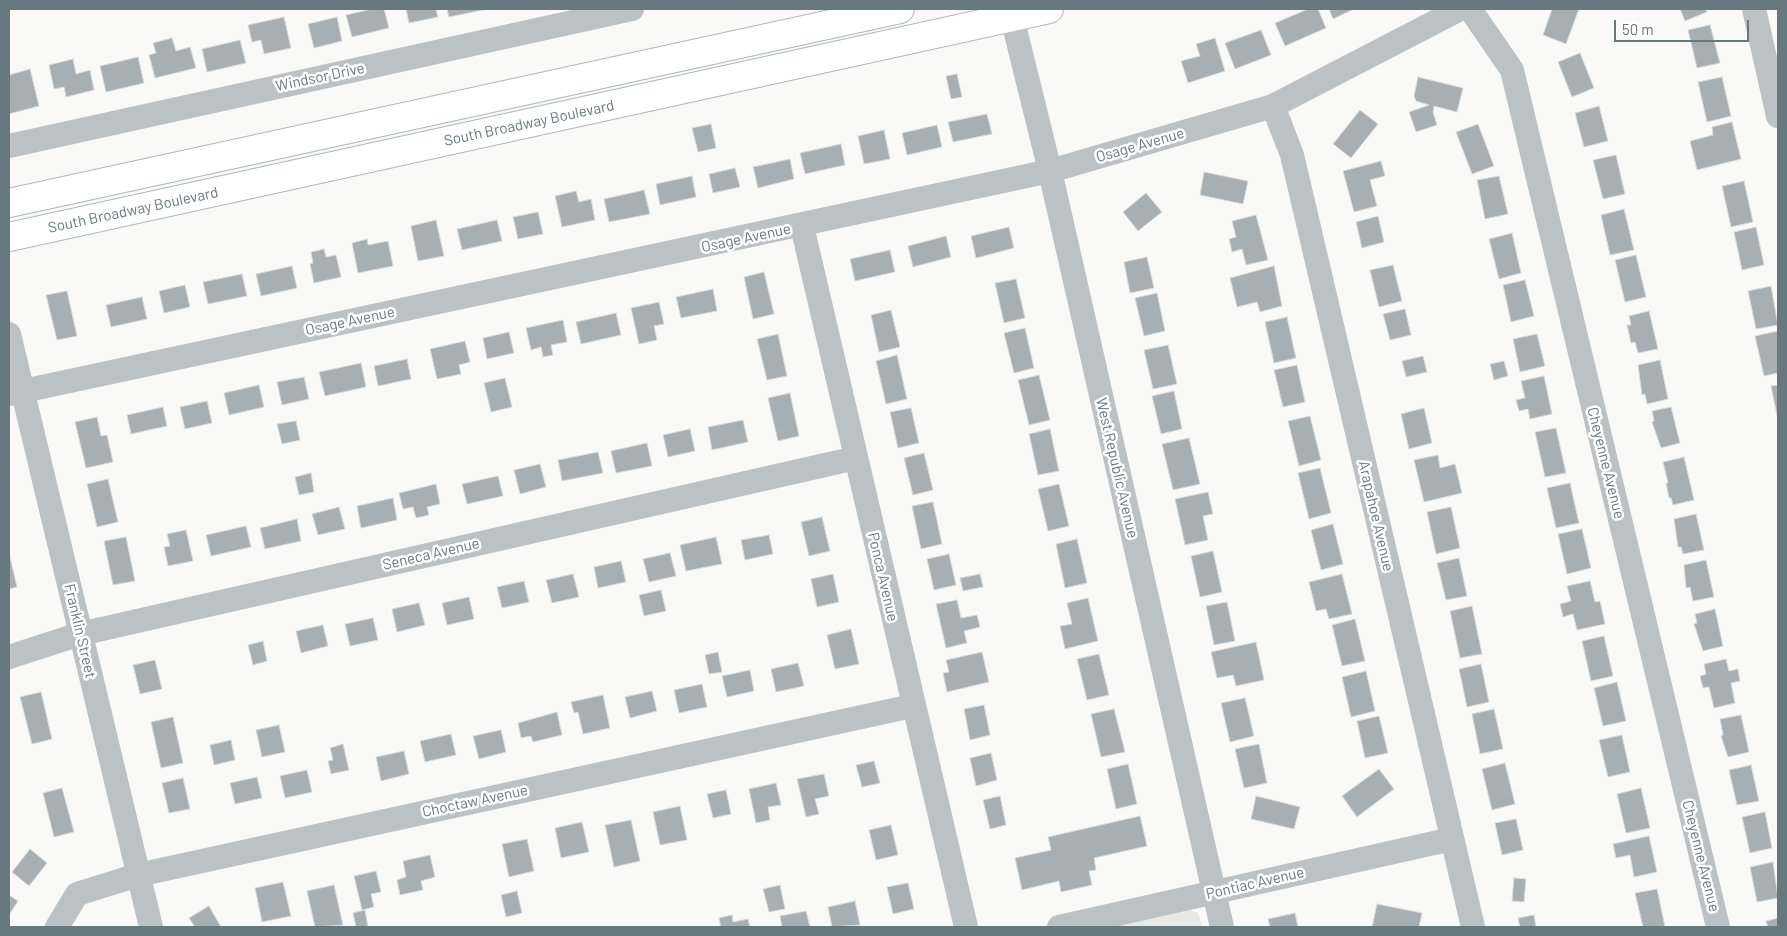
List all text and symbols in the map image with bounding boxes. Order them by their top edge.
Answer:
scale bar [1617,10,1752,42]
text: 50 m [1622,20,1654,38]
street label: Windsor Drive [274,59,366,95]
street label: South Broadway Boulevard [442,96,616,150]
street label: Osage Avenue [1094,124,1186,166]
street label: South Broadway Boulevard [46,183,220,237]
street label: Osage Avenue [700,220,792,256]
street label: Osage Avenue [304,303,396,339]
street label: West Republic Avenue [1092,396,1142,540]
street label: Cheyenne Avenue [1583,405,1629,521]
street label: Arapahoe Avenue [1355,459,1397,573]
street label: Ponca Avenue [864,531,902,623]
street label: Seneca Avenue [381,534,481,574]
street label: Franklin Street [60,582,100,680]
street label: Choctaw Avenue [421,781,529,821]
street label: Cheyenne Avenue [1678,798,1724,914]
street label: Pontiac Avenue [1204,863,1306,903]

